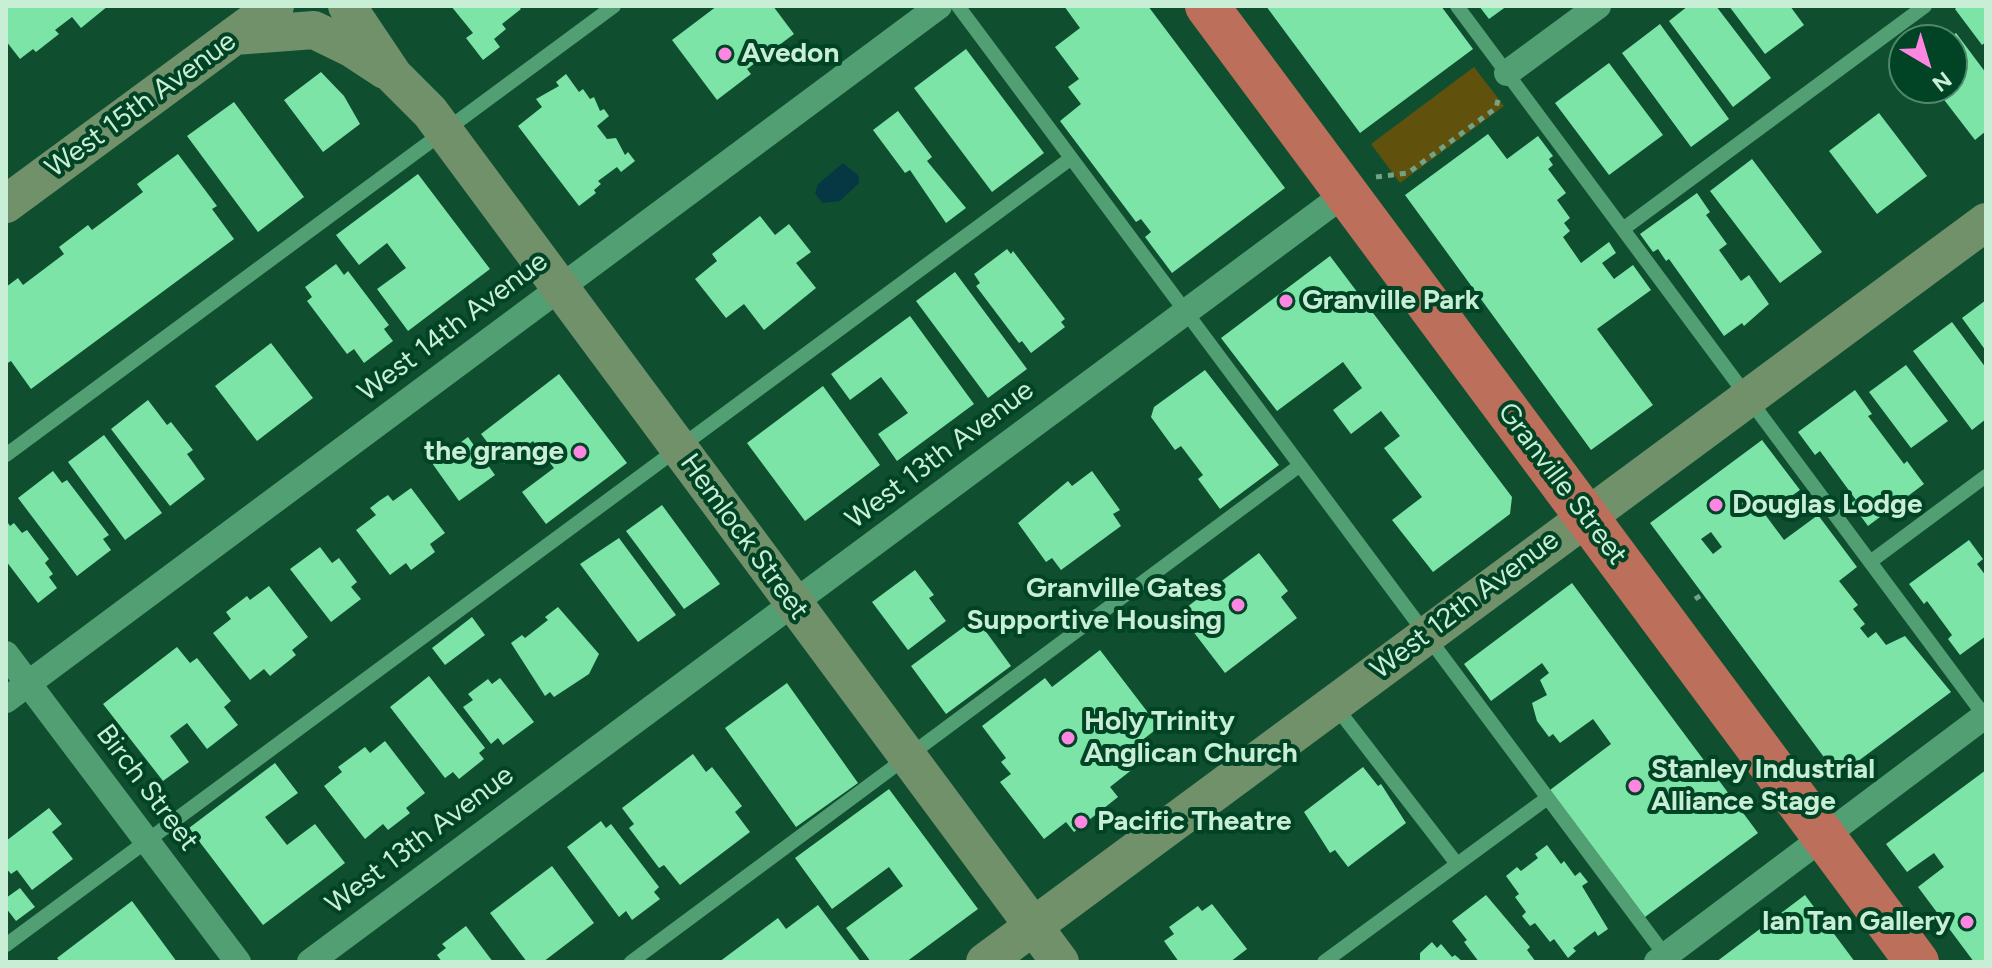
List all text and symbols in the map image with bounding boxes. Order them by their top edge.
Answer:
north arrow [1888,24,1968,104]
street label: West 15th Avenue [39,25,243,185]
place label: Avedon [741,37,839,71]
marker: Avedon [716,45,734,63]
text: N [1927,66,1957,98]
street label: West 14th Avenue [352,245,554,409]
place label: Granville Park [1302,284,1480,318]
marker: Granville Park [1277,292,1295,310]
street label: West 13th Avenue [840,374,1040,536]
street label: Granville Street [1490,396,1634,572]
place label: the grange [424,435,564,469]
marker: the grange [571,443,589,461]
street label: Hemlock Street [673,448,815,626]
place label: Douglas Lodge [1732,488,1922,522]
marker: Douglas Lodge [1707,496,1725,514]
street label: West 12th Avenue [1364,523,1566,687]
place label: Granville Gates Supportive Housing [966,572,1222,638]
marker: Granville Gates Supportive Housing [1229,596,1247,614]
place label: Holy Trinity Anglican Church [1084,705,1298,771]
street label: Birch Street [89,718,205,858]
marker: Holy Trinity Anglican Church [1059,729,1077,747]
place label: Stanley Industrial Alliance Stage [1651,753,1875,819]
street label: West 13th Avenue [320,759,520,921]
marker: Stanley Industrial Alliance Stage [1626,777,1644,795]
place label: Pacific Theatre [1097,805,1292,839]
marker: Pacific Theatre [1072,813,1090,831]
place label: Ian Tan Gallery [1762,905,1951,939]
marker: Ian Tan Gallery [1958,913,1976,931]

